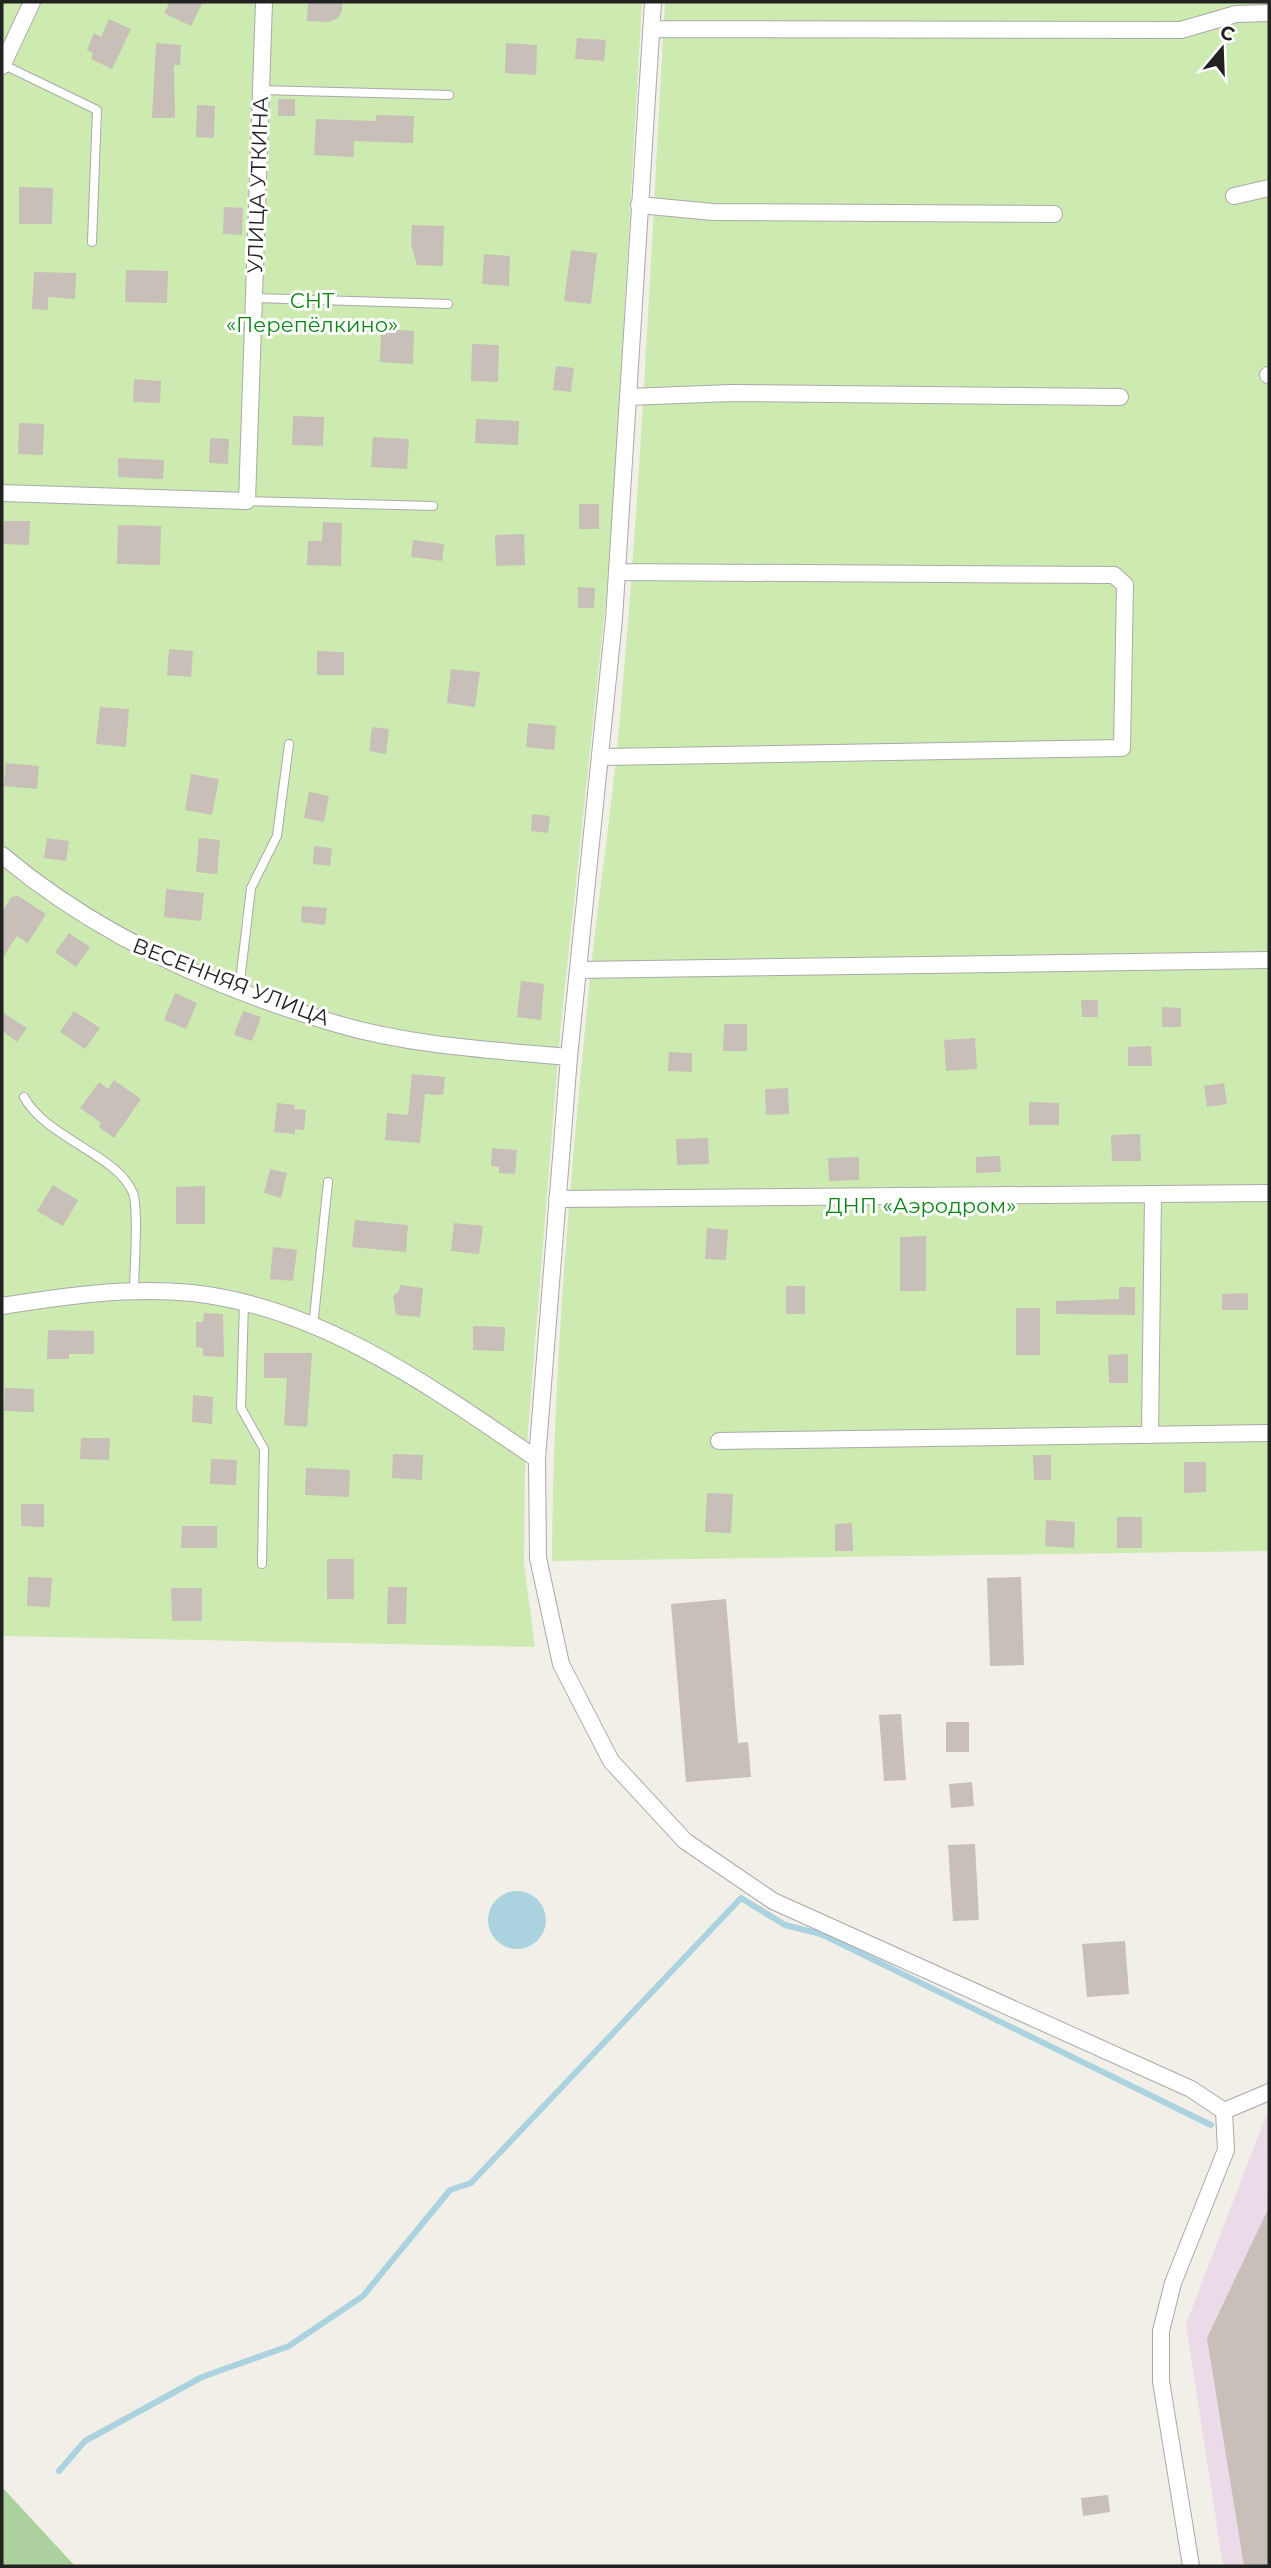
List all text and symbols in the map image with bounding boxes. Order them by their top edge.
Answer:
north arrow [1187,14,1257,84]
text: С [1217,20,1238,47]
street label: УЛИЦА УТКИНА [242,96,273,274]
park label: СНТ «Перепёлкино» [226,288,398,337]
street label: ВЕСЕННЯЯ УЛИЦА [129,932,334,1031]
park label: ДНП «Аэродром» [826,1193,1016,1218]

